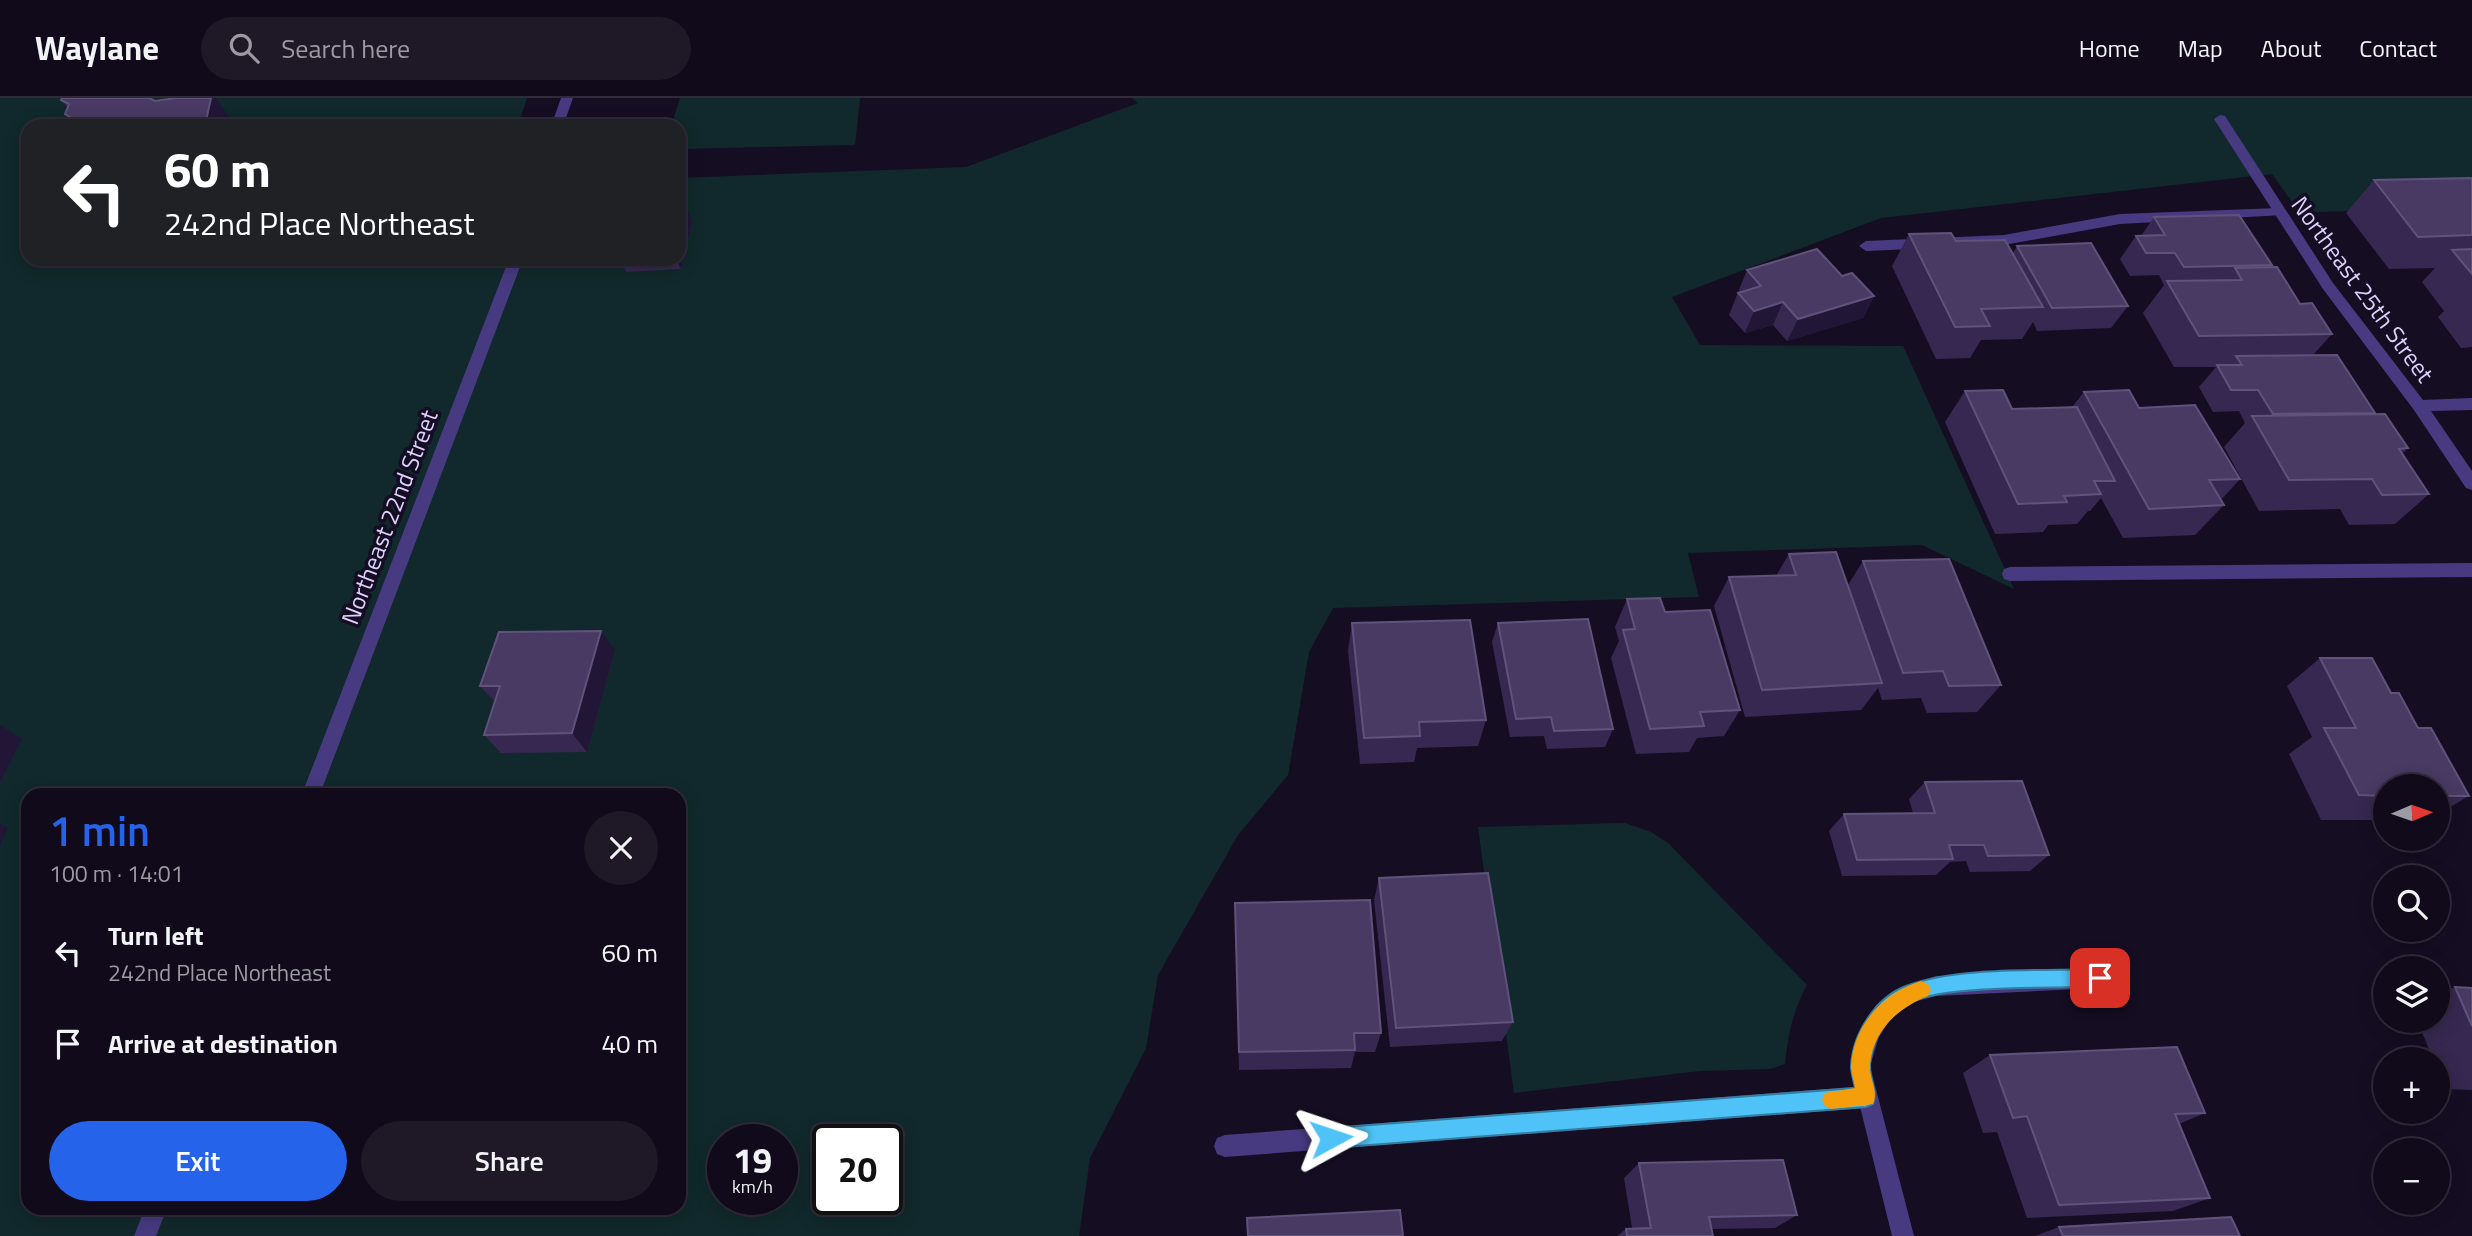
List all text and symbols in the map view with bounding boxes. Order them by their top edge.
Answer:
search box [201,17,691,80]
text: Waylane [35,23,159,73]
icon: search [225,29,263,67]
text: Search here [281,29,410,68]
text: Home [2079,30,2140,66]
text: Map [2178,30,2223,66]
text: About [2261,30,2321,66]
text: Contact [2359,30,2437,66]
text: 60 m [164,131,271,206]
icon: left [49,147,140,238]
street label: Northeast 25th Street [2283,188,2443,390]
text: 242nd Place Northeast [164,199,474,247]
street label: Northeast 22nd Street [332,404,447,629]
north arrow [2373,774,2450,850]
map controls [2373,774,2450,1215]
text: 1 min [49,798,150,862]
button: close [584,811,658,885]
text: 100 m · 14:01 [49,856,184,891]
button: search [2373,865,2450,942]
text: Turn left [108,916,203,955]
text: 60 m [601,933,658,972]
icon: left [49,934,87,972]
pin [2070,948,2130,1008]
text: 242nd Place Northeast [108,955,331,990]
button: layers [2373,956,2450,1033]
icon: arrive [2081,959,2119,997]
text: Arrive at destination [108,1024,338,1063]
text: 40 m [601,1024,658,1063]
icon: arrive [49,1025,87,1063]
button: + [2373,1047,2450,1124]
position arrow [1294,1101,1368,1175]
button: Exit [49,1121,347,1201]
button: Share [361,1121,658,1201]
speed limit sign: 20 [812,1124,903,1215]
text: 19 [733,1133,772,1187]
button: − [2373,1138,2450,1215]
text: km/h [732,1173,773,1200]

